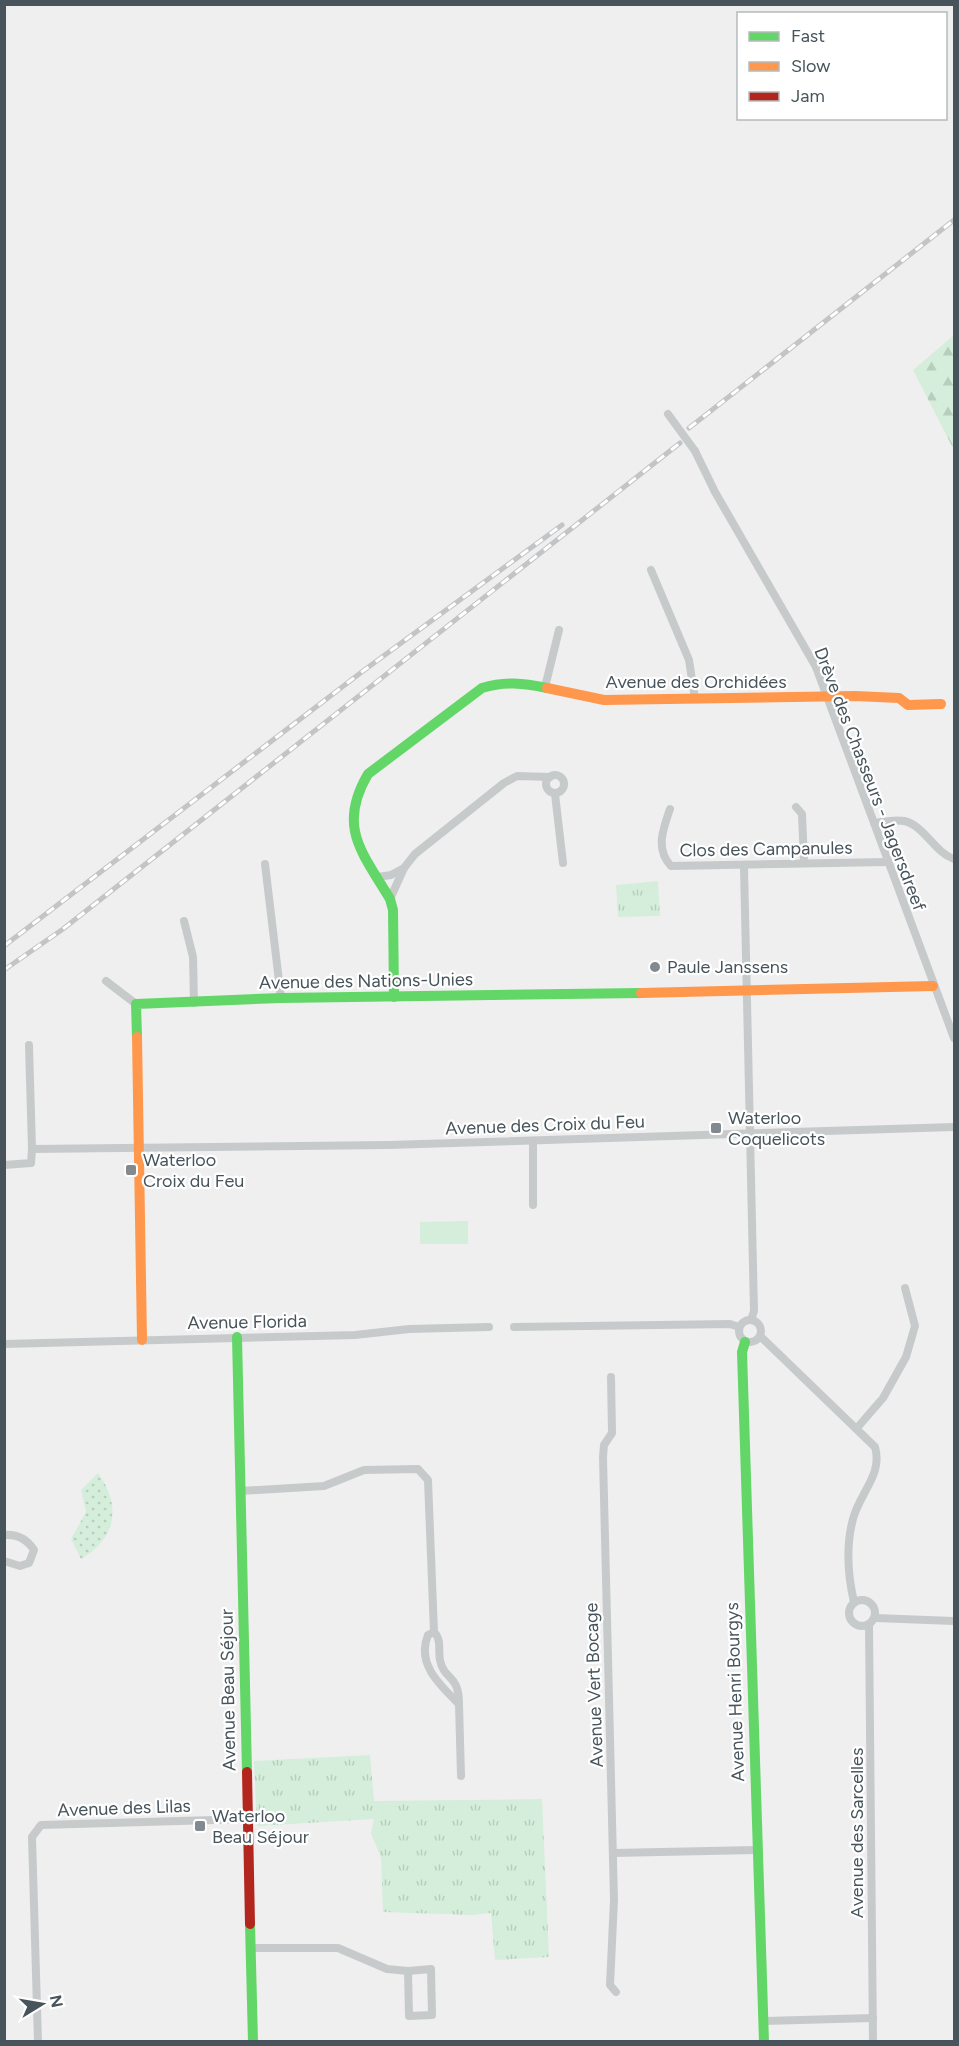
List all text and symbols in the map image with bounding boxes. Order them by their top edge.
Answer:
legend [737,12,947,120]
text: Fast [791,25,825,47]
text: Slow [791,55,830,77]
text: Jam [791,85,825,107]
street label: Drève des Chasseurs - Jagersdreef [809,644,931,914]
street label: Avenue des Orchidées [605,671,787,693]
street label: Clos des Campanules [679,836,853,862]
place label: Paule Janssens [667,956,788,978]
marker: Paule Janssens [648,960,662,974]
street label: Avenue des Nations-Unies [259,968,473,994]
place label: Waterloo Coquelicots [728,1107,825,1150]
street label: Avenue des Croix du Feu [445,1111,645,1139]
marker: Waterloo Coquelicots [709,1121,723,1135]
place label: Waterloo Croix du Feu [143,1149,244,1192]
marker: Waterloo Croix du Feu [124,1163,138,1177]
street label: Avenue Florida [187,1310,307,1334]
street label: Avenue Vert Bocage [580,1602,608,1768]
street label: Avenue Henri Bourgys [721,1602,749,1782]
street label: Avenue Beau Séjour [216,1609,240,1771]
street label: Avenue des Sarcelles [846,1748,868,1918]
street label: Avenue des Lilas [57,1795,191,1821]
place label: Waterloo Beau Séjour [212,1805,309,1848]
marker: Waterloo Beau Séjour [193,1819,207,1833]
north arrow [12,1974,72,2034]
text: N [46,1993,67,2009]

